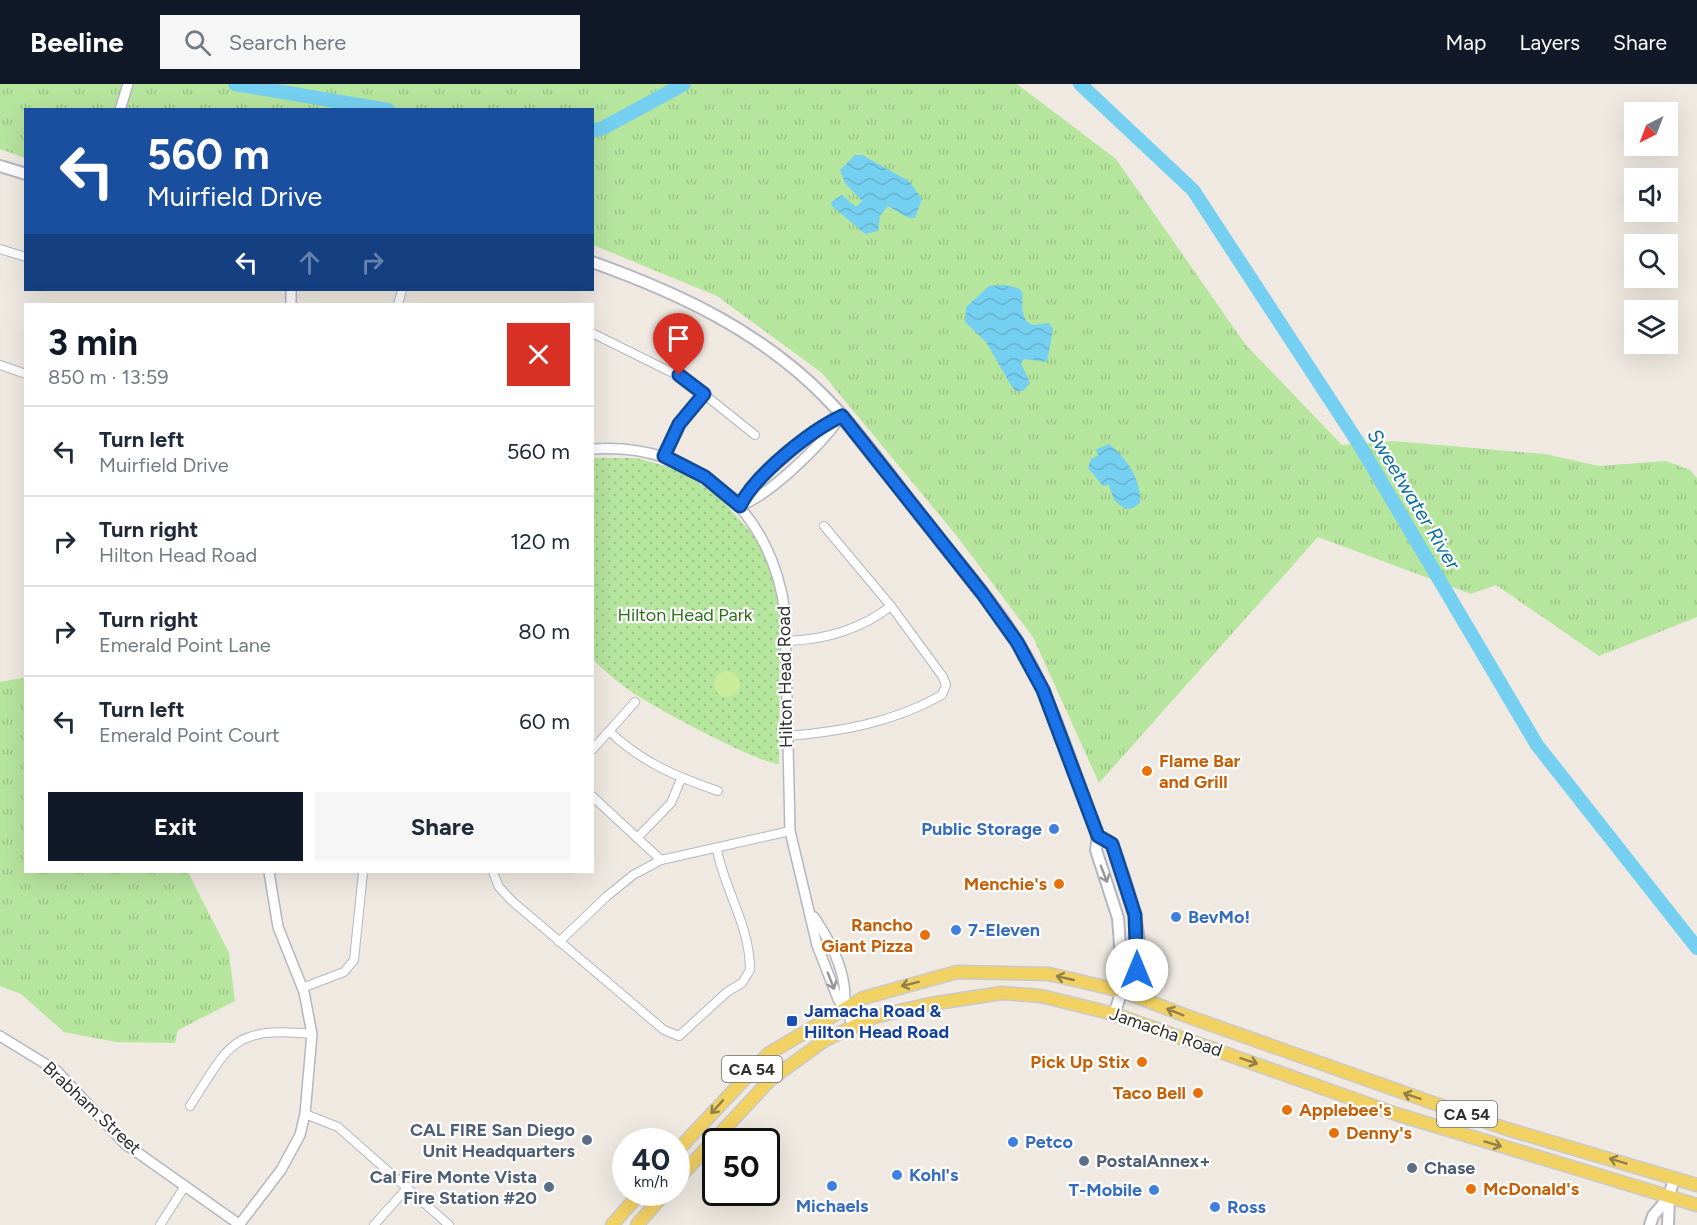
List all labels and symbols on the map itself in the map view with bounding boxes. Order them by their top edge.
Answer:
north arrow [1624,102,1678,156]
pin [653,313,704,375]
water label: Sweetwater River [1362,424,1466,575]
park label: Hilton Head Park [617,604,753,626]
street label: Hilton Head Road [773,606,797,748]
place label: Flame Bar and Grill [1159,750,1241,793]
marker: Flame Bar and Grill [1140,764,1154,778]
place label: Public Storage [921,818,1042,840]
marker: Public Storage [1047,822,1061,836]
one-way arrow [1099,864,1110,883]
place label: Menchie's [964,873,1048,895]
marker: Menchie's [1052,877,1066,891]
place label: BevMo! [1188,906,1250,928]
marker: BevMo! [1169,910,1183,924]
place label: Rancho Giant Pizza [821,914,913,957]
place label: 7-Eleven [968,919,1040,941]
marker: 7-Eleven [949,923,963,937]
marker: Rancho Giant Pizza [918,928,932,942]
position arrow [1105,938,1169,1002]
one-way arrow [826,971,837,990]
one-way arrow [1056,972,1075,983]
one-way arrow [901,978,920,990]
place label: Jamacha Road & Hilton Head Road [804,1000,949,1043]
street label: Jamacha Road [1107,1002,1225,1062]
one-way arrow [1166,1006,1185,1017]
marker: Jamacha Road & Hilton Head Road [785,1014,799,1028]
place label: Pick Up Stix [1030,1051,1130,1073]
marker: Pick Up Stix [1135,1055,1149,1069]
road number: CA 54 [722,1056,782,1082]
one-way arrow [1239,1056,1258,1067]
street label: Brabham Street [38,1057,146,1159]
place label: Taco Bell [1113,1082,1186,1104]
marker: Taco Bell [1191,1086,1205,1100]
one-way arrow [1403,1089,1422,1100]
one-way arrow [710,1099,724,1114]
place label: Applebee's [1299,1099,1392,1121]
road number: CA 54 [1437,1101,1497,1127]
marker: Applebee's [1280,1103,1294,1117]
place label: CAL FIRE San Diego Unit Headquarters [410,1119,576,1162]
place label: Denny's [1346,1122,1413,1144]
marker: Denny's [1327,1126,1341,1140]
speed limit sign: 50 [702,1128,780,1206]
place label: Petco [1025,1131,1073,1153]
marker: CAL FIRE San Diego Unit Headquarters [580,1133,594,1147]
marker: Petco [1006,1135,1020,1149]
one-way arrow [1483,1140,1502,1151]
place label: PostalAnnex+ [1096,1150,1211,1172]
marker: PostalAnnex+ [1077,1154,1091,1168]
one-way arrow [1609,1155,1628,1166]
place label: Chase [1424,1157,1475,1179]
marker: Chase [1405,1161,1419,1175]
place label: Kohl's [909,1164,959,1186]
place label: Cal Fire Monte Vista Fire Station #20 [370,1166,537,1209]
marker: Kohl's [890,1168,904,1182]
place label: McDonald's [1483,1178,1580,1200]
marker: Michaels [825,1179,839,1193]
place label: T-Mobile [1068,1179,1142,1201]
marker: Cal Fire Monte Vista Fire Station #20 [542,1180,556,1194]
marker: McDonald's [1464,1182,1478,1196]
marker: T-Mobile [1147,1183,1161,1197]
place label: Michaels [796,1195,869,1217]
place label: Ross [1227,1196,1266,1218]
marker: Ross [1208,1200,1222,1214]

